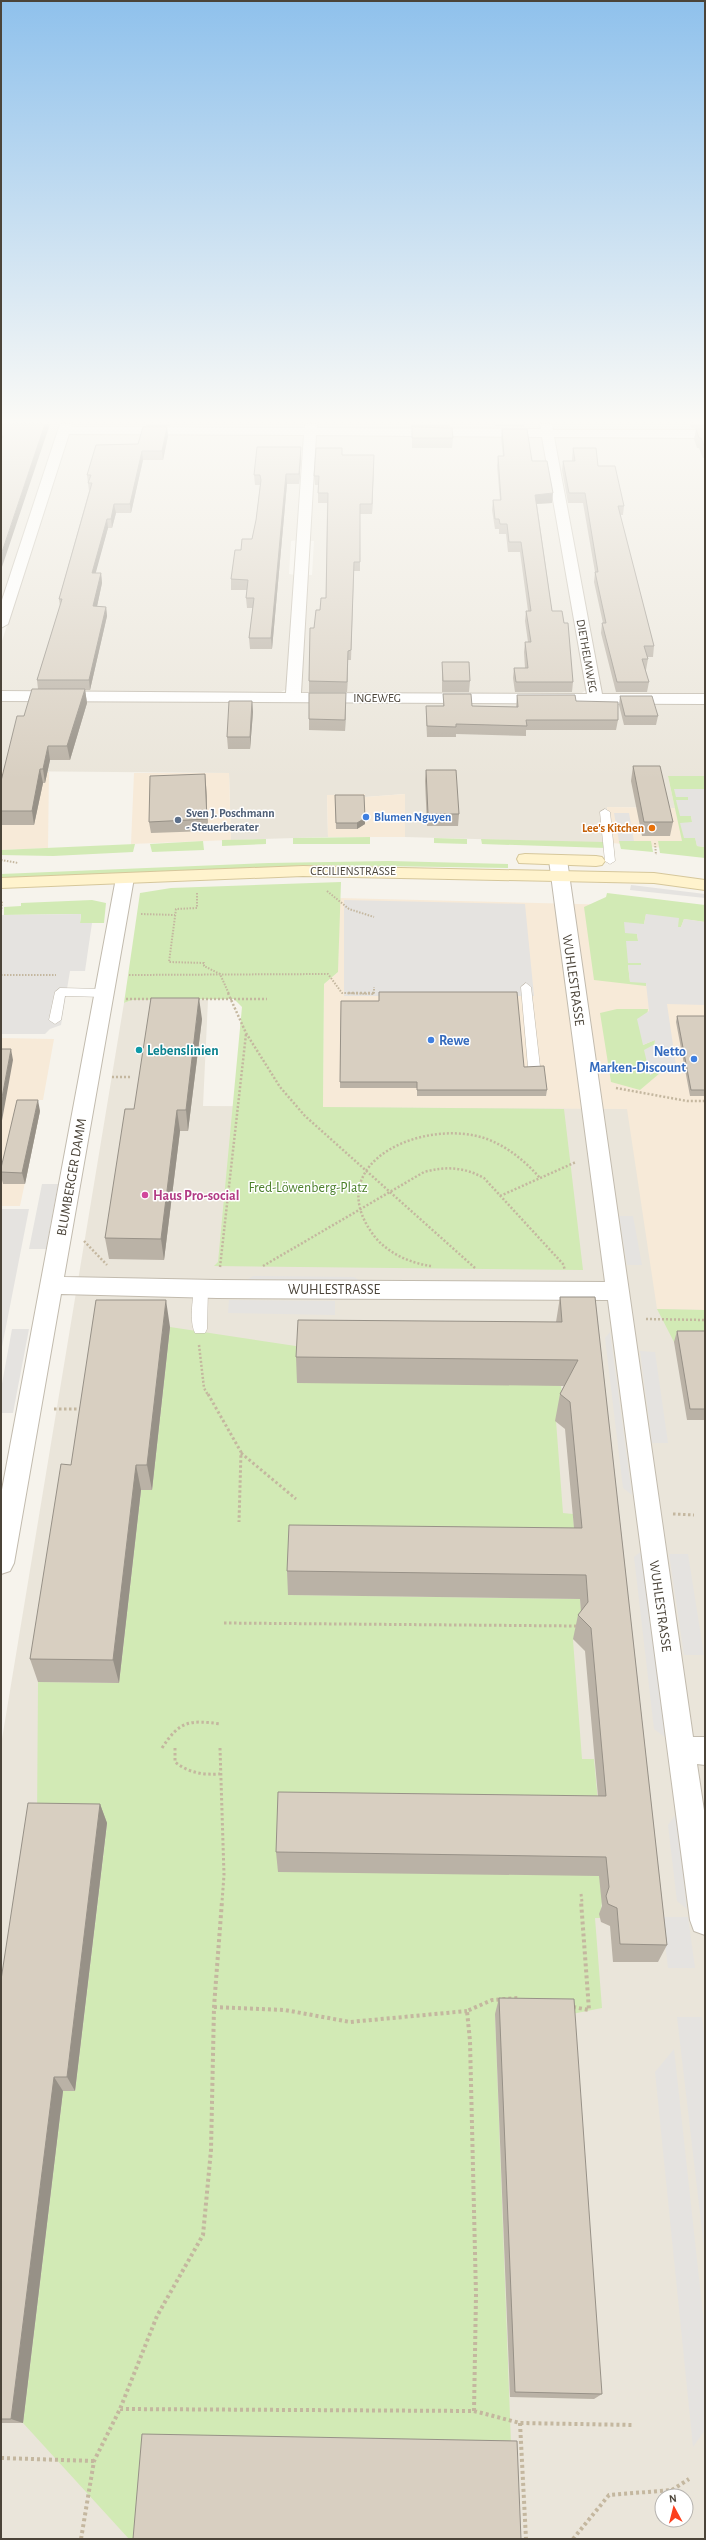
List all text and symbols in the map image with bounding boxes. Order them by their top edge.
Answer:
street label: DIETHELMWEG [575,618,599,694]
street label: INGEWEG [353,692,401,704]
place label: Sven J. Poschmann - Steuerberater [186,807,275,833]
place label: Blumen Nguyen [374,811,451,824]
marker: Blumen Nguyen [361,812,371,822]
marker: Sven J. Poschmann - Steuerberater [173,815,183,825]
place label: Lee's Kitchen [582,822,644,834]
marker: Lee's Kitchen [647,823,657,833]
street label: CECILIENSTRASSE [310,865,396,877]
street label: WUHLESTRASSE [560,933,586,1027]
place label: Rewe [439,1034,470,1048]
marker: Rewe [426,1035,436,1045]
place label: Lebenslinien [147,1044,219,1058]
marker: Lebenslinien [134,1045,144,1055]
place label: Netto Marken-Discount [589,1045,686,1075]
marker: Netto Marken-Discount [689,1054,699,1064]
street label: BLUMBERGER DAMM [55,1117,89,1237]
park label: Fred-Löwenberg-Platz [248,1181,368,1195]
place label: Haus Pro-social [153,1189,240,1203]
marker: Haus Pro-social [140,1190,150,1200]
street label: WUHLESTRASSE [288,1283,380,1297]
street label: WUHLESTRASSE [647,1559,673,1653]
north arrow [654,2488,694,2528]
text: N [668,2493,677,2504]

